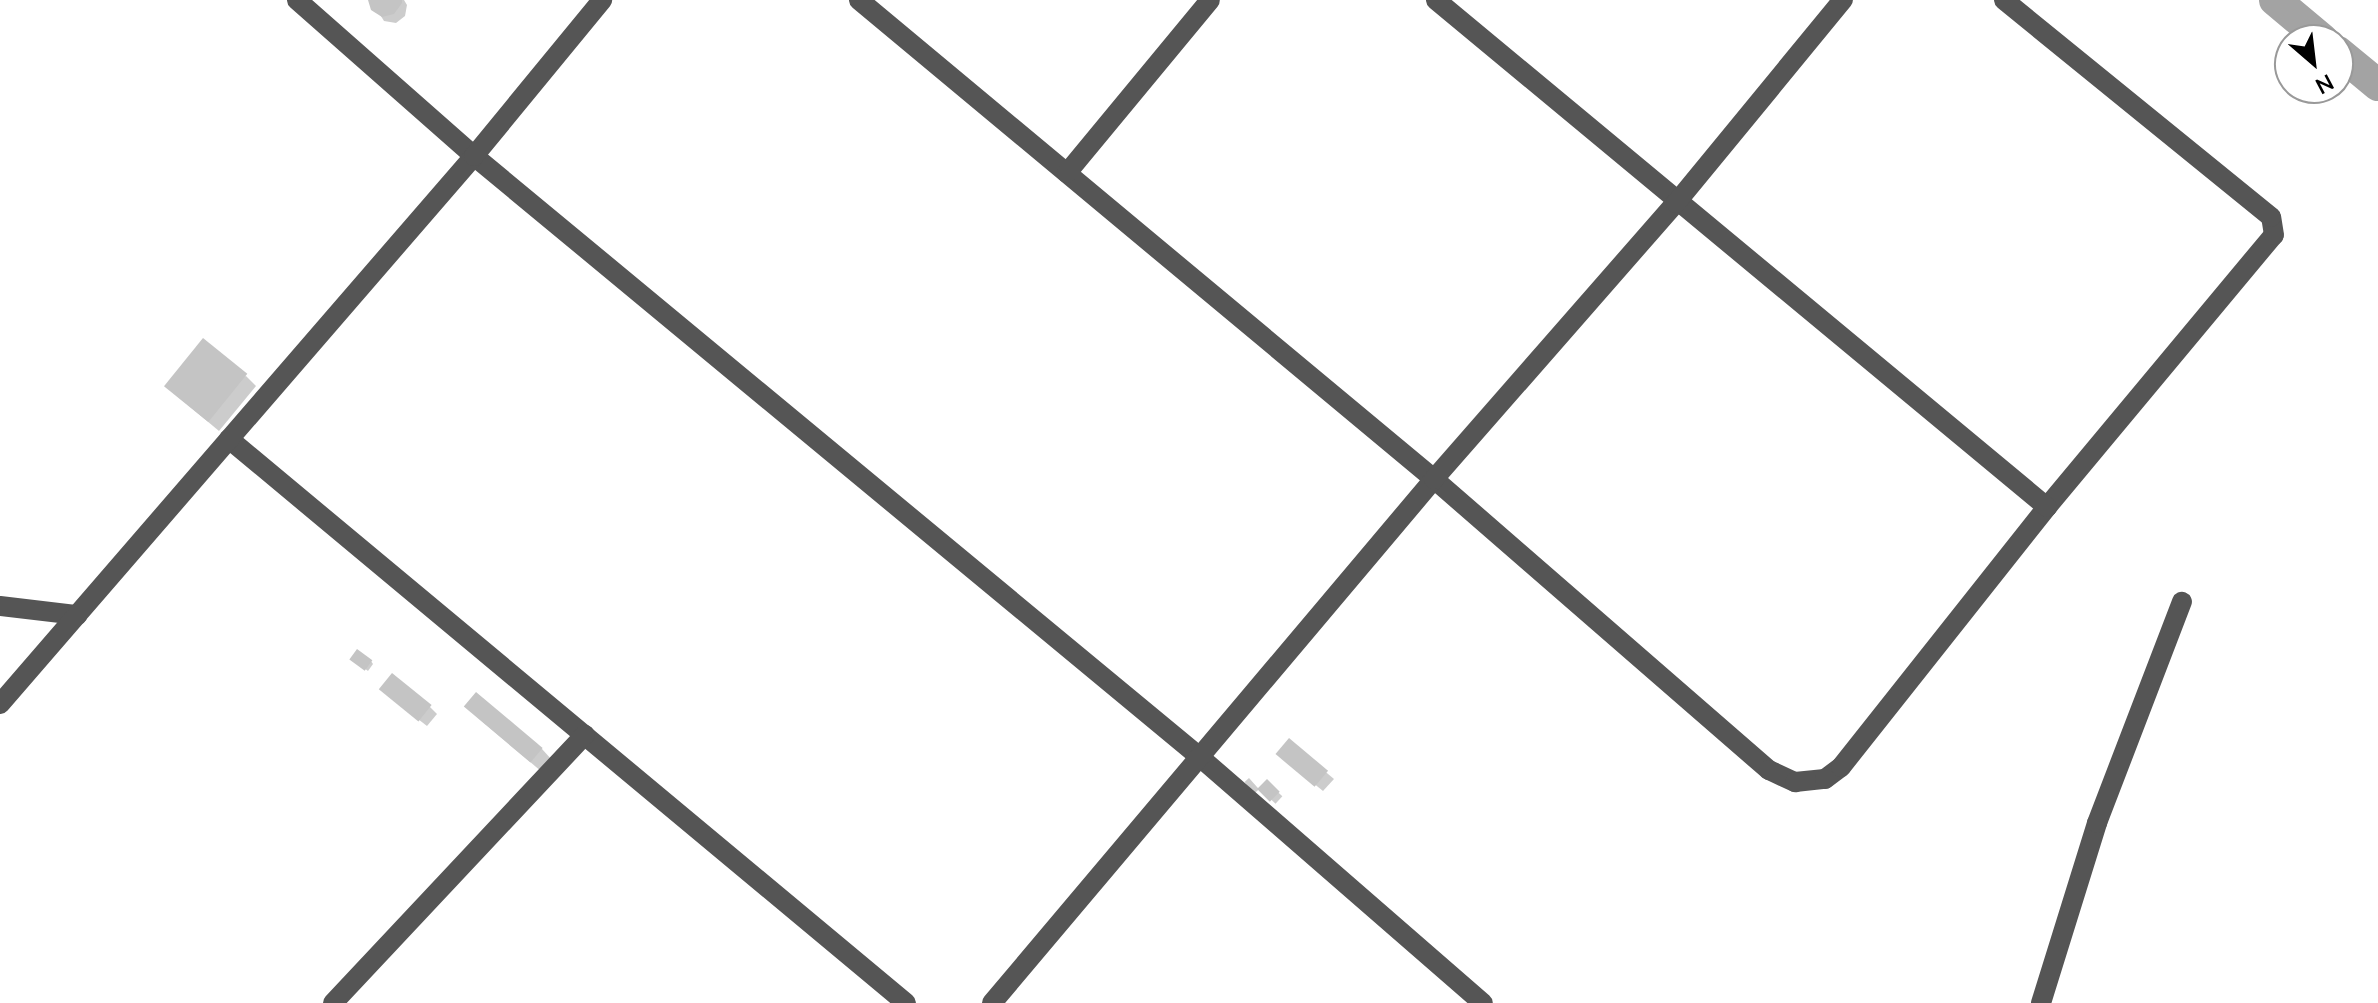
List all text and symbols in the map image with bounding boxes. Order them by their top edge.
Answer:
north arrow [2274,24,2354,104]
text: N [2310,66,2339,101]

